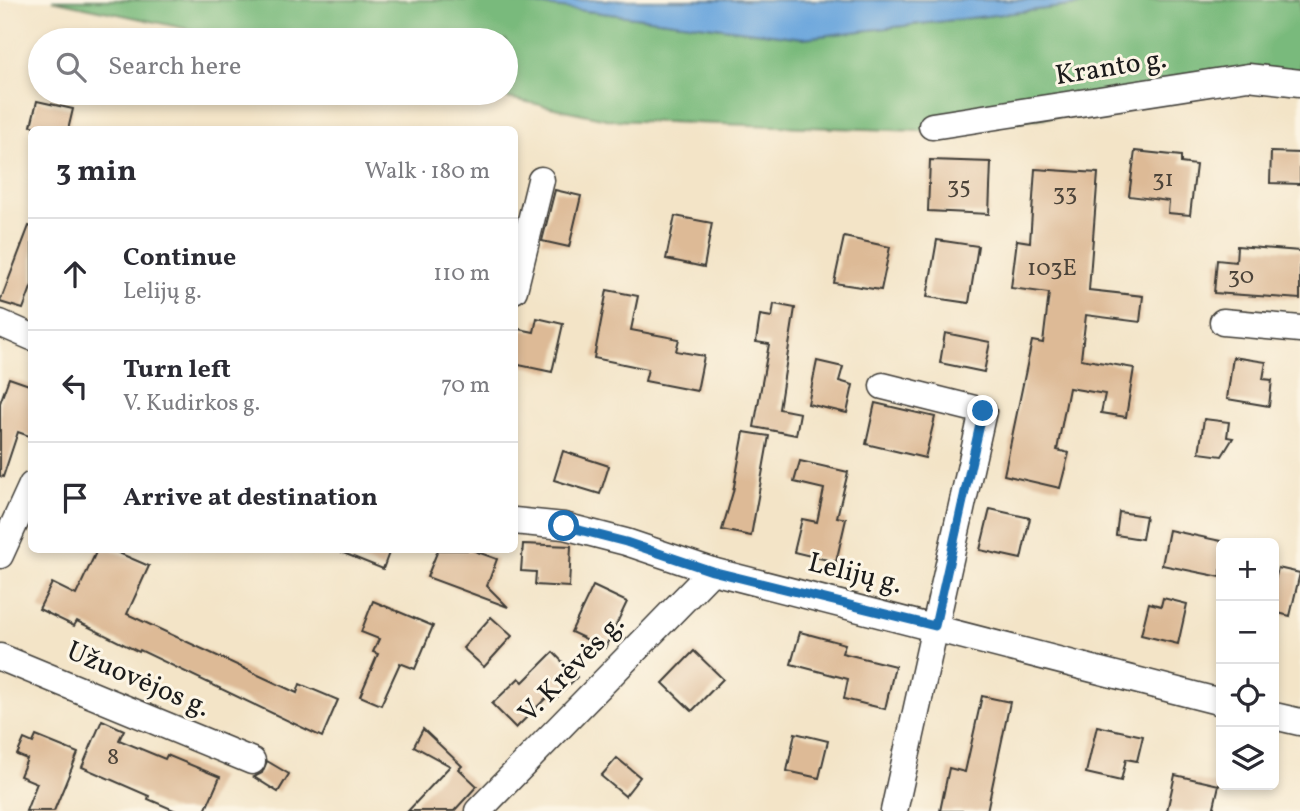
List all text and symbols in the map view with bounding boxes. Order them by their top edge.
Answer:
search box [28,28,518,105]
street label: Kranto g. [1052,40,1170,96]
icon: search [52,48,90,86]
text: Search here [108,49,241,85]
text: 3 min [56,151,137,193]
text: Walk · 180 m [365,156,490,188]
house number: 31 [1152,163,1174,197]
house number: 35 [947,170,971,204]
house number: 33 [1053,177,1077,211]
text: Continue [123,240,236,276]
house number: 103E [1027,252,1077,286]
icon: ahead [56,255,94,293]
text: 110 m [433,258,490,290]
house number: 30 [1228,260,1254,294]
text: Lelijų g. [123,276,202,308]
text: Turn left [123,352,231,388]
icon: left [56,367,94,405]
text: 70 m [441,370,490,402]
text: V. Kudirkos g. [123,388,260,420]
route end [967,395,998,426]
icon: arrive [56,479,94,517]
text: Arrive at destination [123,480,378,516]
route start [548,510,579,541]
map controls [1216,538,1279,790]
button: + [1216,538,1279,601]
street label: Lelijų g. [804,544,906,604]
button: − [1216,601,1279,664]
street label: V. Krėvės g. [510,606,634,732]
street label: Užuovėjos g. [60,632,216,728]
button: locate [1216,664,1279,727]
button: layers [1216,727,1279,790]
house number: 8 [107,741,119,775]

